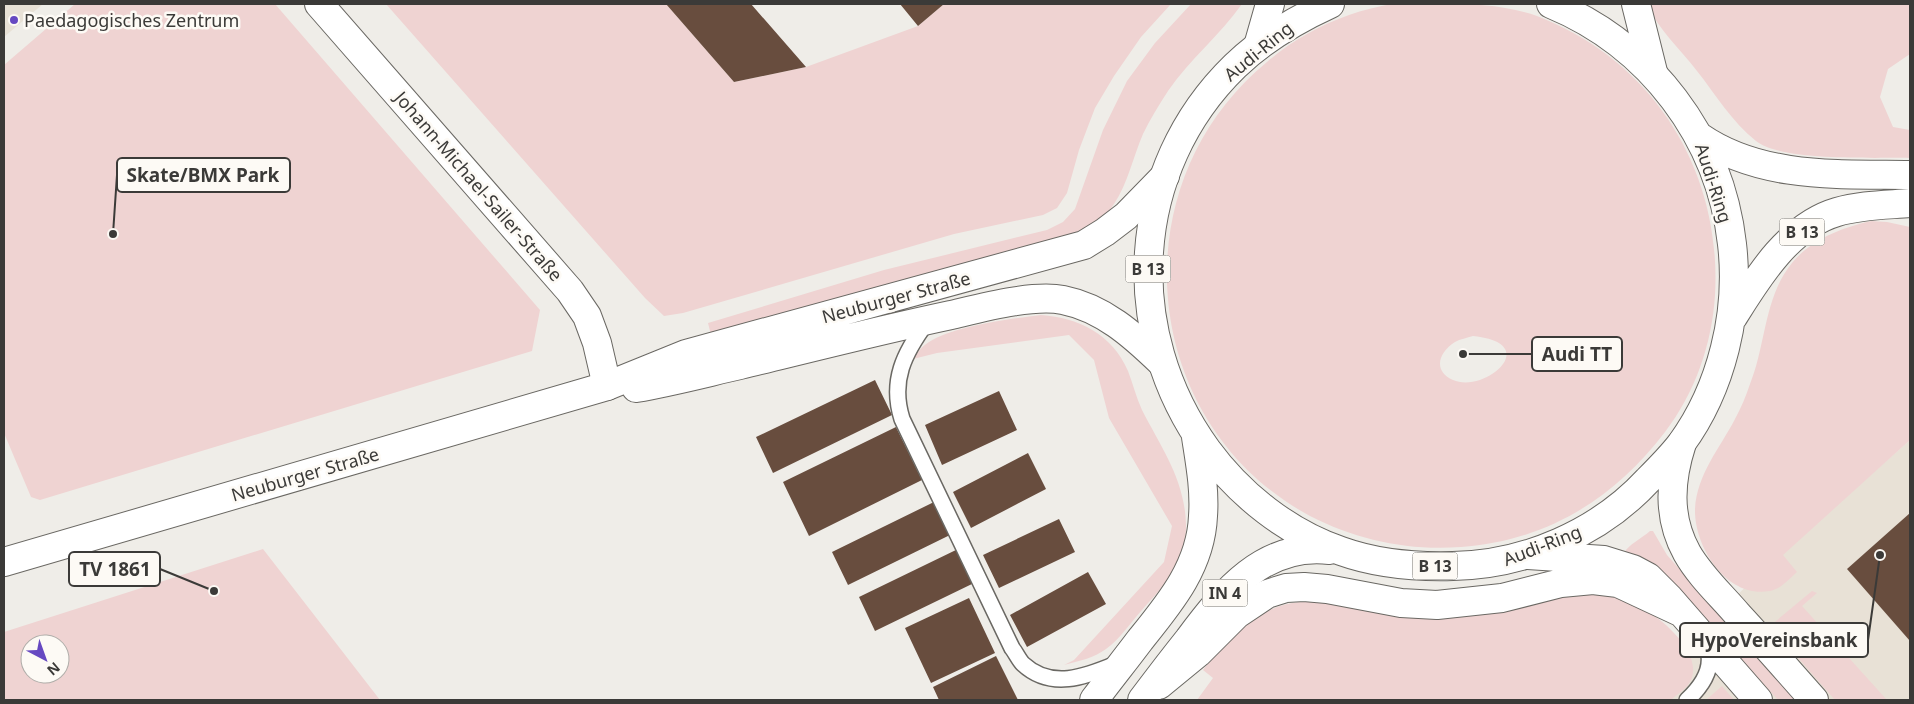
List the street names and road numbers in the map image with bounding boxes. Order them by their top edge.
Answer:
street label: Audi-Ring [1219,16,1297,86]
street label: Johann-Michael-Sailer-Straße [389,84,568,286]
street label: Audi-Ring [1690,140,1738,226]
road number: B 13 [1780,218,1824,246]
road number: B 13 [1126,255,1170,282]
street label: Neuburger Straße [819,266,973,328]
street label: Neuburger Straße [228,441,382,507]
street label: Audi-Ring [1499,519,1585,571]
road number: B 13 [1412,552,1458,580]
road number: IN 4 [1202,580,1248,606]

